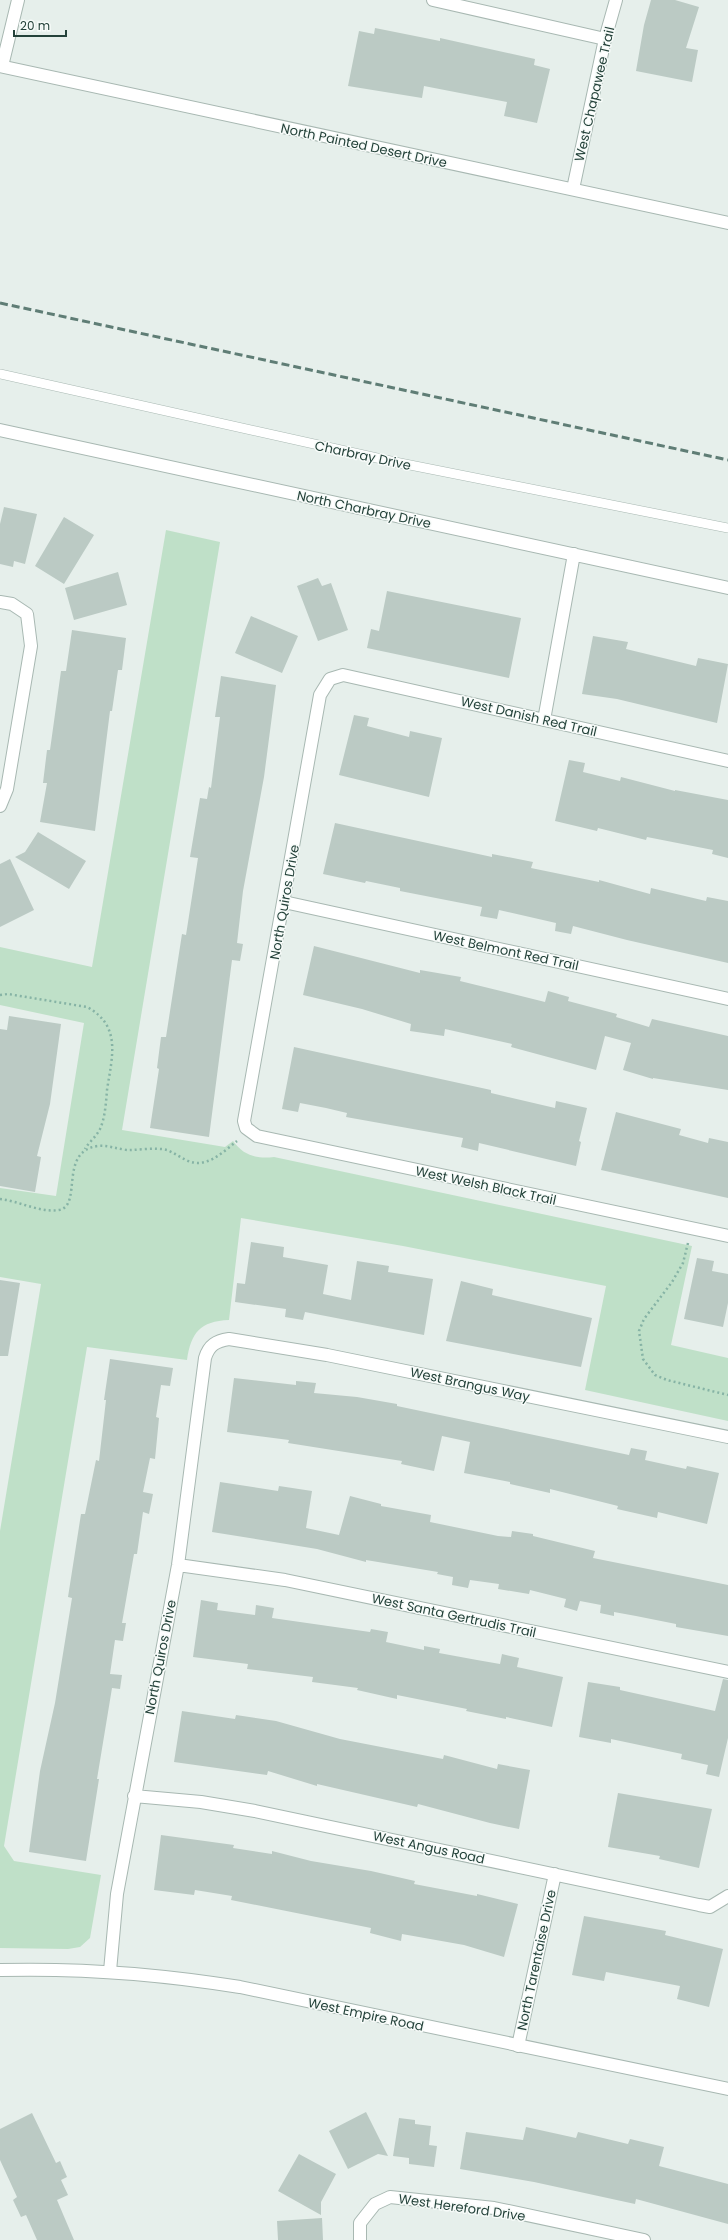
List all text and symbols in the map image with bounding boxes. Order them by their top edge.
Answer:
scale bar [14,12,66,38]
text: 20 m [20,17,50,34]
street label: West Chapawee Trail [570,25,619,163]
street label: North Painted Desert Drive [279,119,449,172]
street label: Charbray Drive [313,436,413,475]
street label: North Charbray Drive [295,486,433,533]
street label: West Danish Red Trail [459,692,599,741]
street label: North Quiros Drive [265,843,304,961]
street label: West Belmont Red Trail [431,926,580,975]
street label: West Welsh Black Trail [414,1161,558,1210]
street label: West Brangus Way [408,1363,532,1407]
street label: West Santa Gertrudis Trail [370,1589,538,1642]
street label: North Quiros Drive [140,1598,181,1716]
street label: West Angus Road [371,1826,487,1869]
street label: North Tarentaise Drive [512,1888,561,2032]
street label: West Empire Road [306,1993,426,2036]
street label: West Hereford Drive [397,2189,527,2226]

